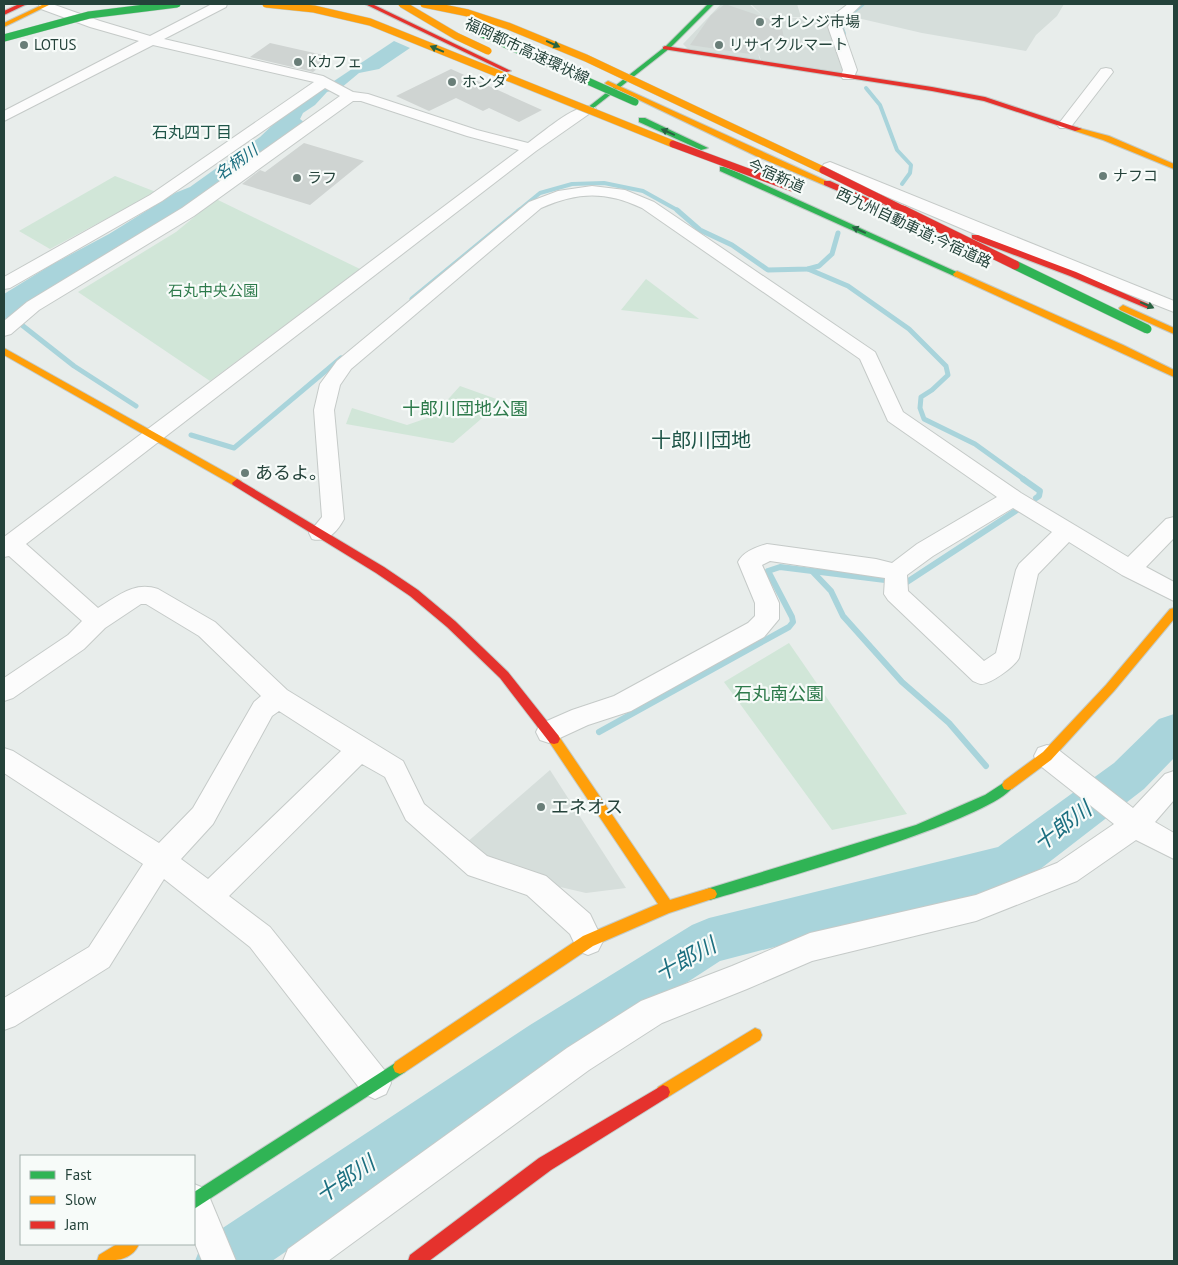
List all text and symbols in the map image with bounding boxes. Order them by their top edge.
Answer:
place label: オレンジ市場 [770,12,860,31]
street label: 福岡都市高速環状線 [462,13,592,88]
marker: オレンジ市場 [754,16,766,28]
place label: LOTUS [34,35,76,54]
place label: リサイクルマート [729,35,848,54]
marker: LOTUS [18,39,30,51]
marker: リサイクルマート [713,39,725,51]
one-way arrow [546,40,560,48]
one-way arrow [430,44,444,52]
place label: Kカフェ [308,52,362,71]
marker: Kカフェ [292,56,304,68]
place label: ホンダ [462,72,507,91]
marker: ホンダ [446,76,458,88]
district label: 石丸四丁目 [152,122,232,142]
one-way arrow [661,127,675,135]
water label: 名柄川 [211,139,263,184]
street label: 今宿新道 [745,155,807,196]
place label: ナフコ [1113,166,1158,185]
place label: ラフ [307,168,337,187]
marker: ナフコ [1097,170,1109,182]
marker: ラフ [291,172,303,184]
street label: 西九州自動車道;今宿道路 [834,183,995,272]
one-way arrow [852,225,866,233]
park label: 石丸中央公園 [168,281,258,300]
one-way arrow [1140,302,1154,310]
park label: 十郎川団地公園 [402,397,528,420]
district label: 十郎川団地 [651,427,751,453]
place label: あるよ。 [255,461,327,484]
marker: あるよ。 [239,467,251,479]
park label: 石丸南公園 [734,682,824,705]
water label: 十郎川 [1027,794,1098,857]
place label: エネオス [551,795,623,818]
marker: エネオス [535,801,547,813]
water label: 十郎川 [649,930,722,987]
water label: 十郎川 [310,1148,382,1209]
legend [20,1155,195,1245]
text: Fast [65,1165,92,1184]
text: Slow [65,1190,96,1209]
text: Jam [64,1215,89,1234]

